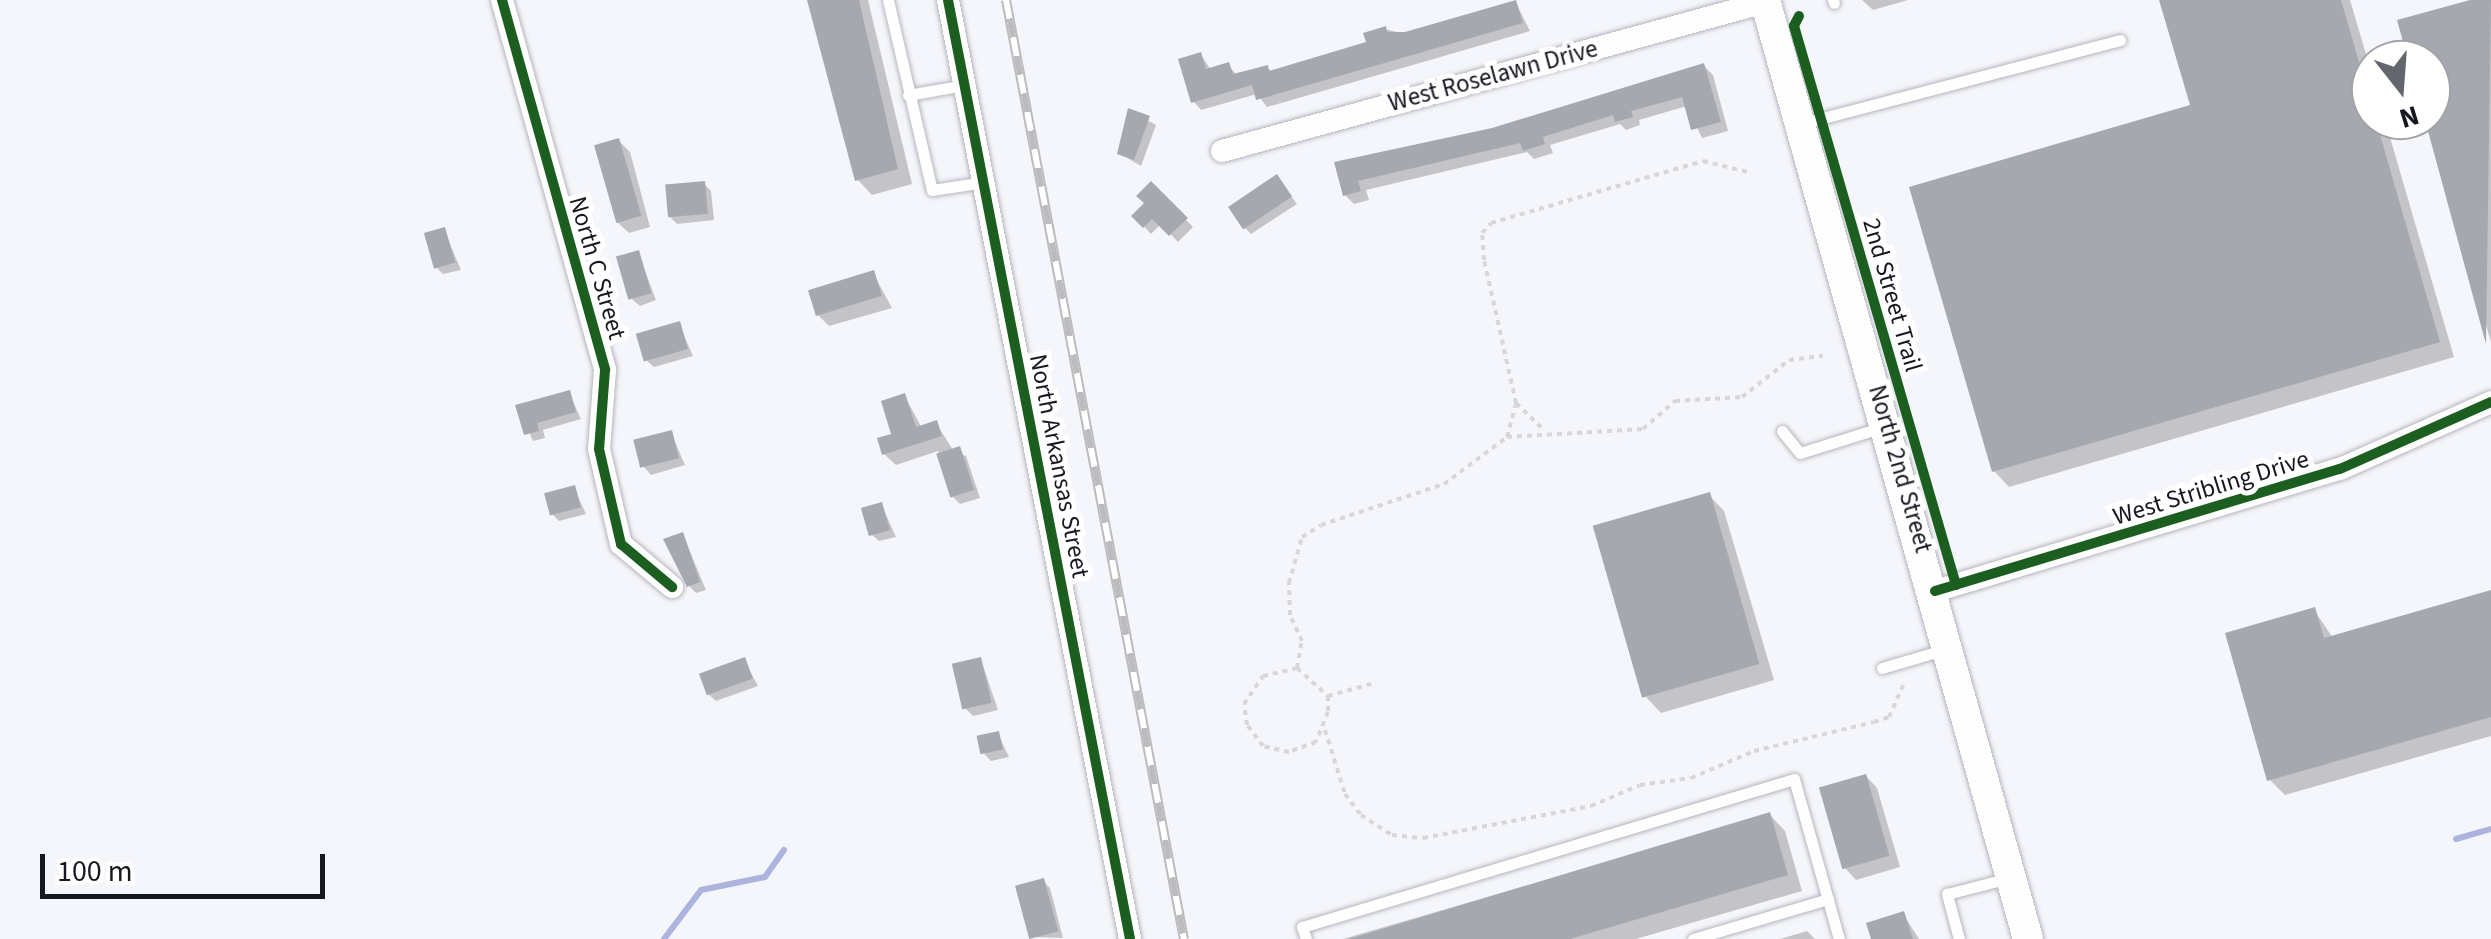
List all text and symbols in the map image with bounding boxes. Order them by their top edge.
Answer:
street label: West Roselawn Drive [1385,34,1601,118]
north arrow [2351,40,2451,140]
text: N [2394,95,2424,139]
street label: North C Street [562,193,632,343]
street label: 2nd Street Trail [1856,215,1928,375]
street label: North Arkansas Street [1023,352,1095,580]
street label: North 2nd Street [1862,382,1938,556]
street label: West Stribling Drive [2109,444,2313,532]
scale bar [45,834,330,896]
text: 100 m [57,850,133,893]

